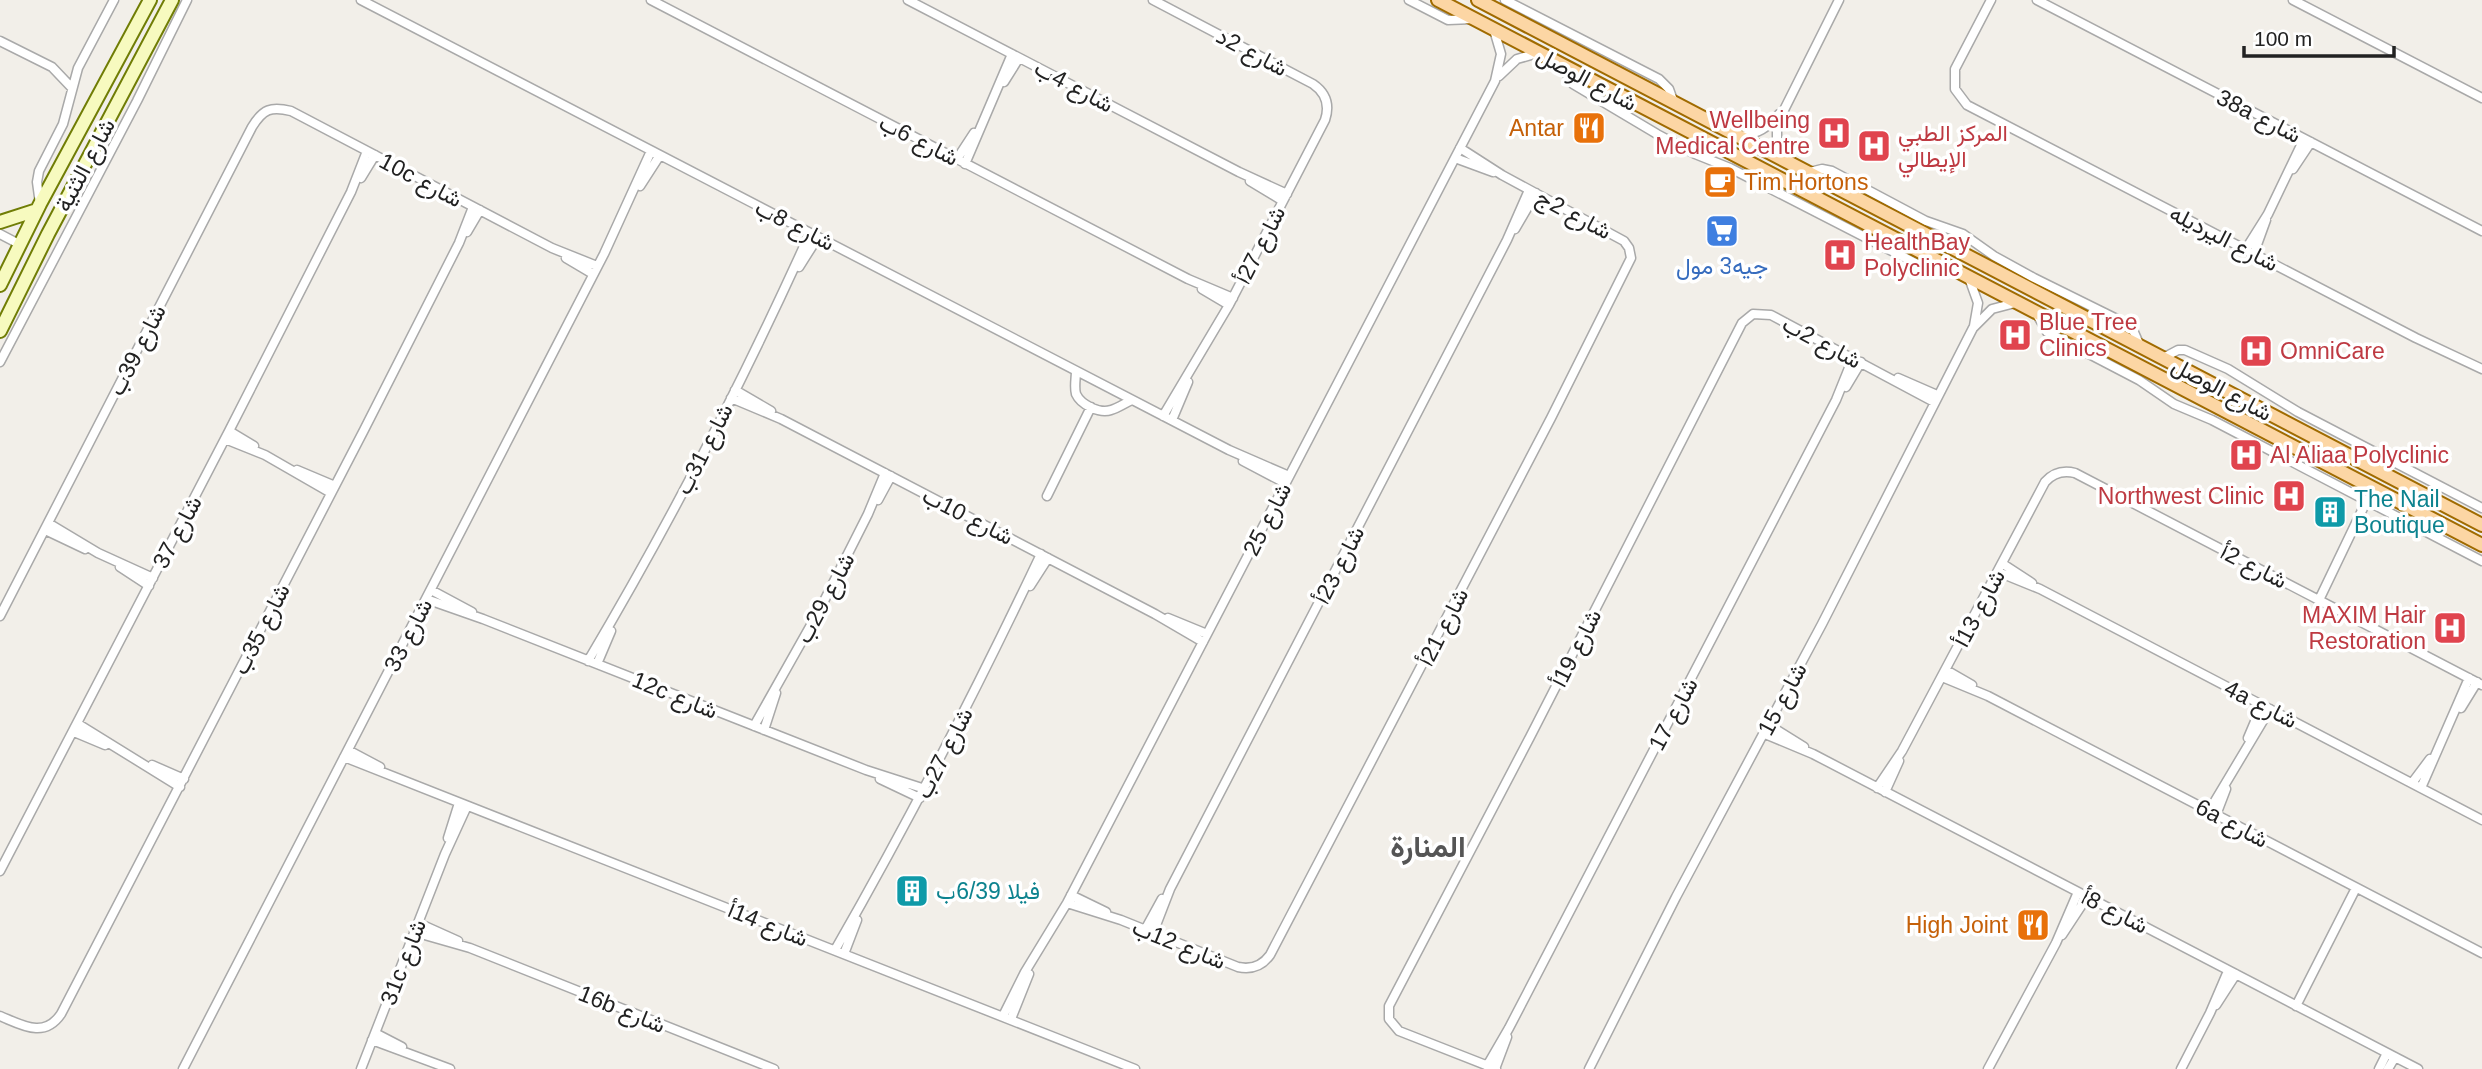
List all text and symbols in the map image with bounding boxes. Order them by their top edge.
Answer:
scale bar [2244,14,2394,58]
street label: شارع 2د [1211,23,1292,84]
text: 100 m [2254,27,2312,50]
street label: شارع الوصل [1531,42,1641,119]
street label: شارع 4ب [1029,54,1118,120]
street label: 38a شارع [2211,84,2305,151]
place label: Wellbeing Medical Centre [1655,107,1810,159]
street label: شارع 6ب [874,109,963,174]
restaurant icon: Antar [1570,109,1608,147]
street label: شارع الثنية [50,114,123,217]
hospital icon: Wellbeing Medical Centre [1815,114,1853,152]
place label: Antar [1509,115,1564,141]
place label: المركز الطبي الإيطالي [1898,120,2008,178]
hospital icon: المركز الطبي الإيطالي [1855,127,1893,165]
street label: 10c شارع [374,147,467,215]
cafe icon: Tim Hortons [1701,163,1739,201]
place label: Tim Hortons [1744,169,1868,195]
street label: شارع 2ج [1531,184,1616,247]
street label: شارع 8ب [750,194,839,259]
street label: شارع اليرديله [2164,200,2283,279]
street label: شارع 27أ [1229,202,1293,290]
supermarket icon: جيه3 مول [1703,212,1741,250]
place label: HealthBay Polyclinic [1864,229,1971,281]
hospital icon: HealthBay Polyclinic [1821,236,1859,274]
place label: جيه3 مول [1676,253,1768,281]
street label: شارع 39ب [103,300,174,401]
place label: Blue Tree Clinics [2039,309,2137,361]
street label: شارع 2ب [1777,310,1866,376]
hospital icon: Blue Tree Clinics [1996,316,2034,354]
hospital icon: OmniCare [2237,332,2275,370]
place label: OmniCare [2280,338,2385,364]
street label: شارع الوصل [2166,352,2276,429]
street label: شارع 31ب [670,399,741,500]
hospital icon: Al Aliaa Polyclinic [2227,436,2265,474]
place label: Al Aliaa Polyclinic [2270,442,2449,468]
hospital icon: Northwest Clinic [2270,477,2308,515]
street label: شارع 25 [1238,478,1299,561]
street label: شارع 10ب [917,482,1018,553]
place label: Northwest Clinic [2098,483,2264,509]
place label: The Nail Boutique [2354,486,2445,538]
street label: شارع 37 [147,491,209,574]
building icon: The Nail Boutique [2311,493,2349,531]
street label: شارع 23أ [1308,522,1372,610]
street label: شارع 2أ [2215,538,2291,596]
street label: شارع 29ب [790,548,862,649]
street label: شارع 13أ [1948,565,2013,652]
street label: شارع 35ب [227,579,298,680]
street label: شارع 21أ [1412,584,1476,672]
street label: شارع 33 [379,594,440,677]
place label: MAXIM Hair Restoration [2302,602,2426,654]
street label: شارع 19أ [1545,605,1609,693]
hospital icon: MAXIM Hair Restoration [2431,609,2469,647]
street label: شارع 15 [1752,658,1814,741]
street label: 12c شارع [627,666,721,727]
street label: شارع 17 [1643,673,1705,756]
street label: 4a شارع [2219,675,2302,736]
street label: شارع 27ب [910,703,981,804]
street label: 6a شارع [2190,793,2273,855]
district label: المنارة [1390,830,1466,865]
building icon: فيلا 6/39ب [893,872,931,910]
place label: فيلا 6/39ب [936,878,1040,904]
street label: شارع 8أ [2076,883,2152,941]
street label: شارع 14أ [723,896,812,954]
restaurant icon: High Joint [2014,906,2052,944]
place label: High Joint [1906,912,2009,938]
street label: شارع 12ب [1127,914,1229,977]
street label: 31c شارع [375,915,434,1010]
street label: 16b شارع [574,980,669,1041]

